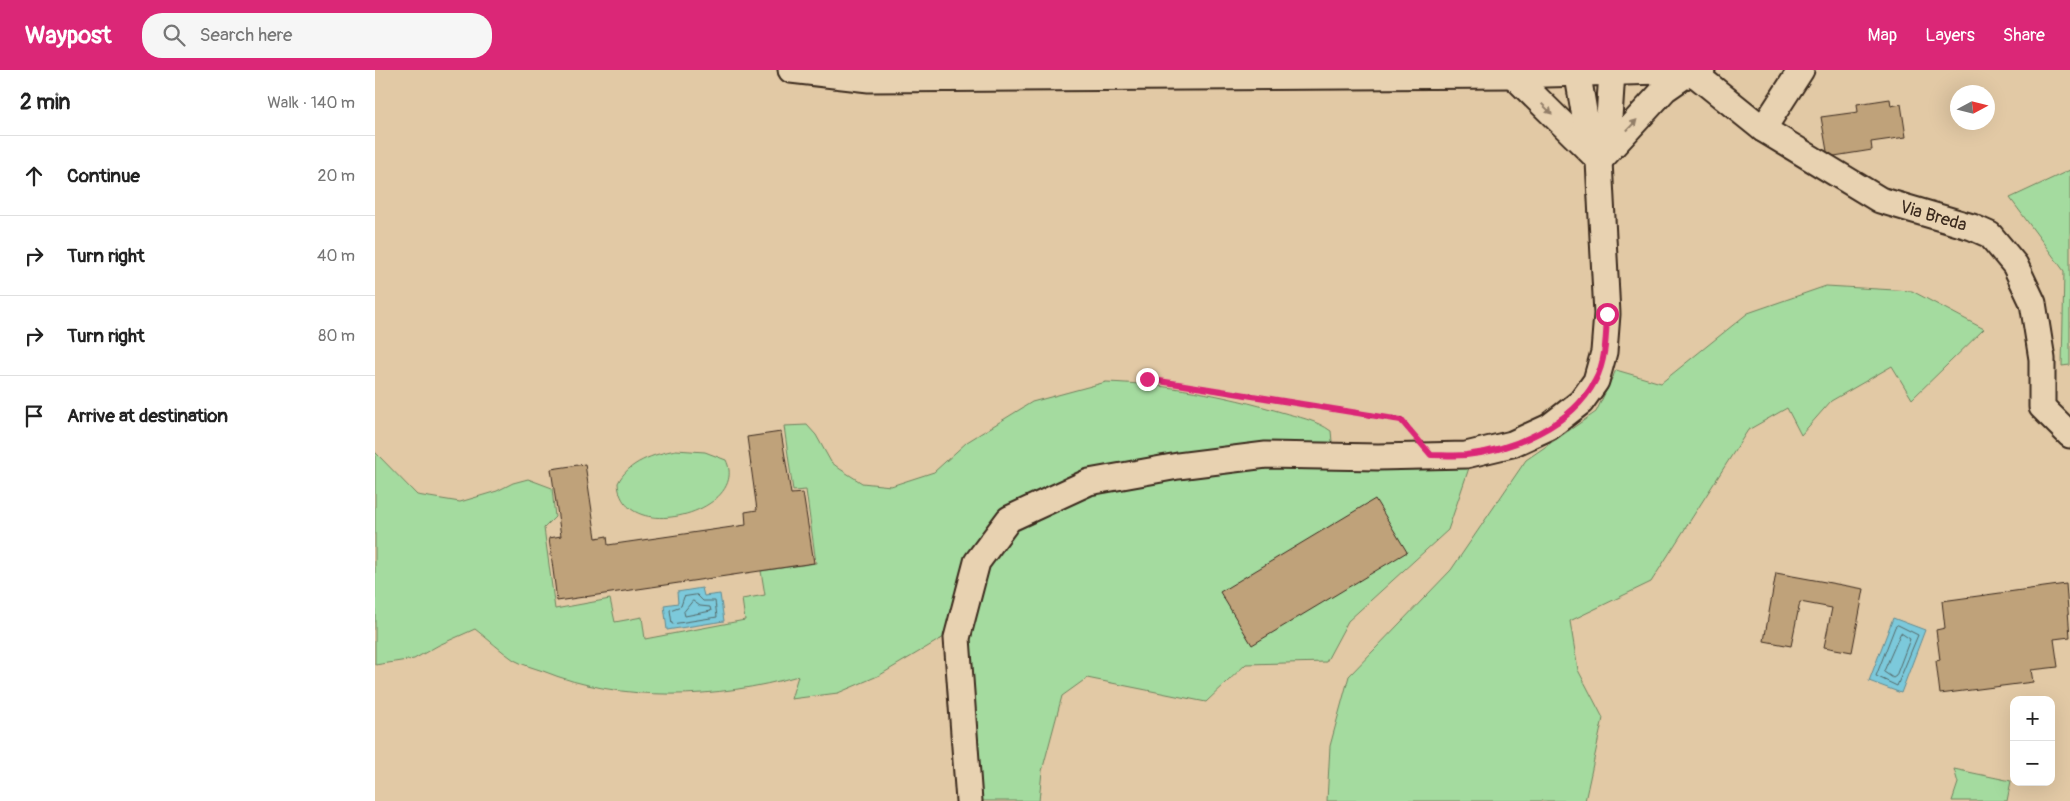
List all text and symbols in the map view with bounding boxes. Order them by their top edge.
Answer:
search box [142,13,492,58]
text: Waypost [25,21,112,50]
icon: search [160,21,188,49]
text: Search here [200,23,292,47]
text: Map [1868,24,1897,47]
text: Layers [1925,24,1975,47]
text: Share [2003,24,2045,47]
north arrow [1950,85,1995,130]
text: 2 min [20,89,70,116]
text: Walk · 140 m [267,93,355,113]
one-way arrow [1541,103,1553,115]
one-way arrow [1626,119,1638,131]
icon: ahead [20,162,48,190]
text: Continue [67,164,140,188]
text: 20 m [317,166,355,186]
street label: Via Breda [1897,195,1970,236]
icon: right [20,242,48,270]
text: Turn right [67,244,145,268]
text: 40 m [317,246,355,266]
route start [1596,303,1619,326]
icon: right [20,322,48,350]
text: Turn right [67,324,145,348]
text: 80 m [318,326,355,346]
route end [1136,368,1159,391]
icon: arrive [20,402,48,430]
text: Arrive at destination [67,404,228,428]
map controls [2010,696,2055,786]
button: + [2010,696,2055,741]
button: − [2010,741,2055,786]

